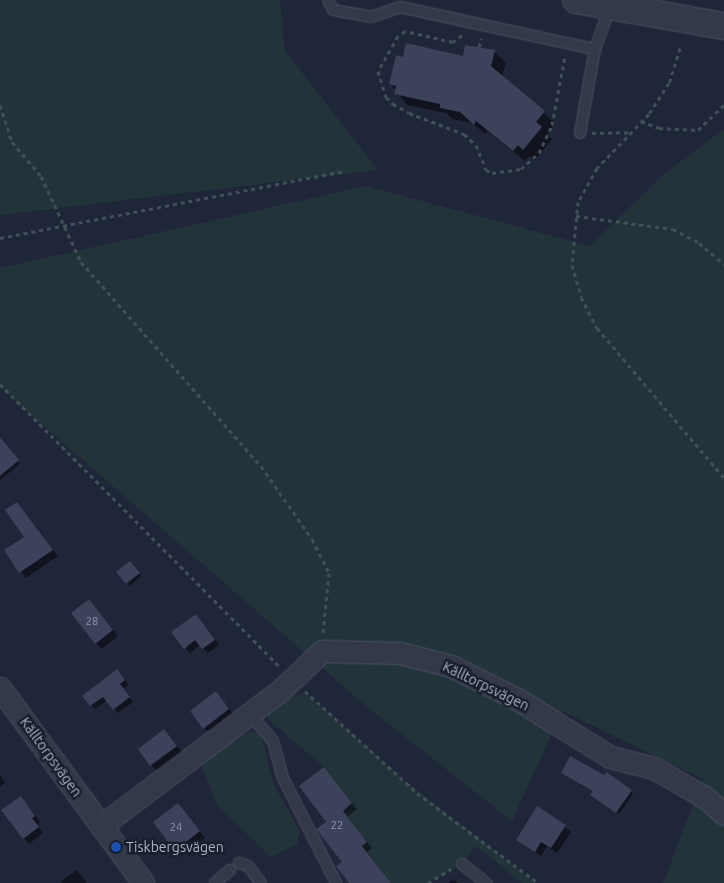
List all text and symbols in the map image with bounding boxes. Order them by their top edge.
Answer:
house number: 28 [86,614,98,628]
street label: Källtorpsvägen [440,658,532,714]
street label: Källtorpsvägen [17,714,85,800]
house number: 22 [331,818,343,832]
house number: 24 [170,820,182,834]
place label: Tiskbergsvägen [126,839,224,855]
marker: Tiskbergsvägen [110,841,122,853]

